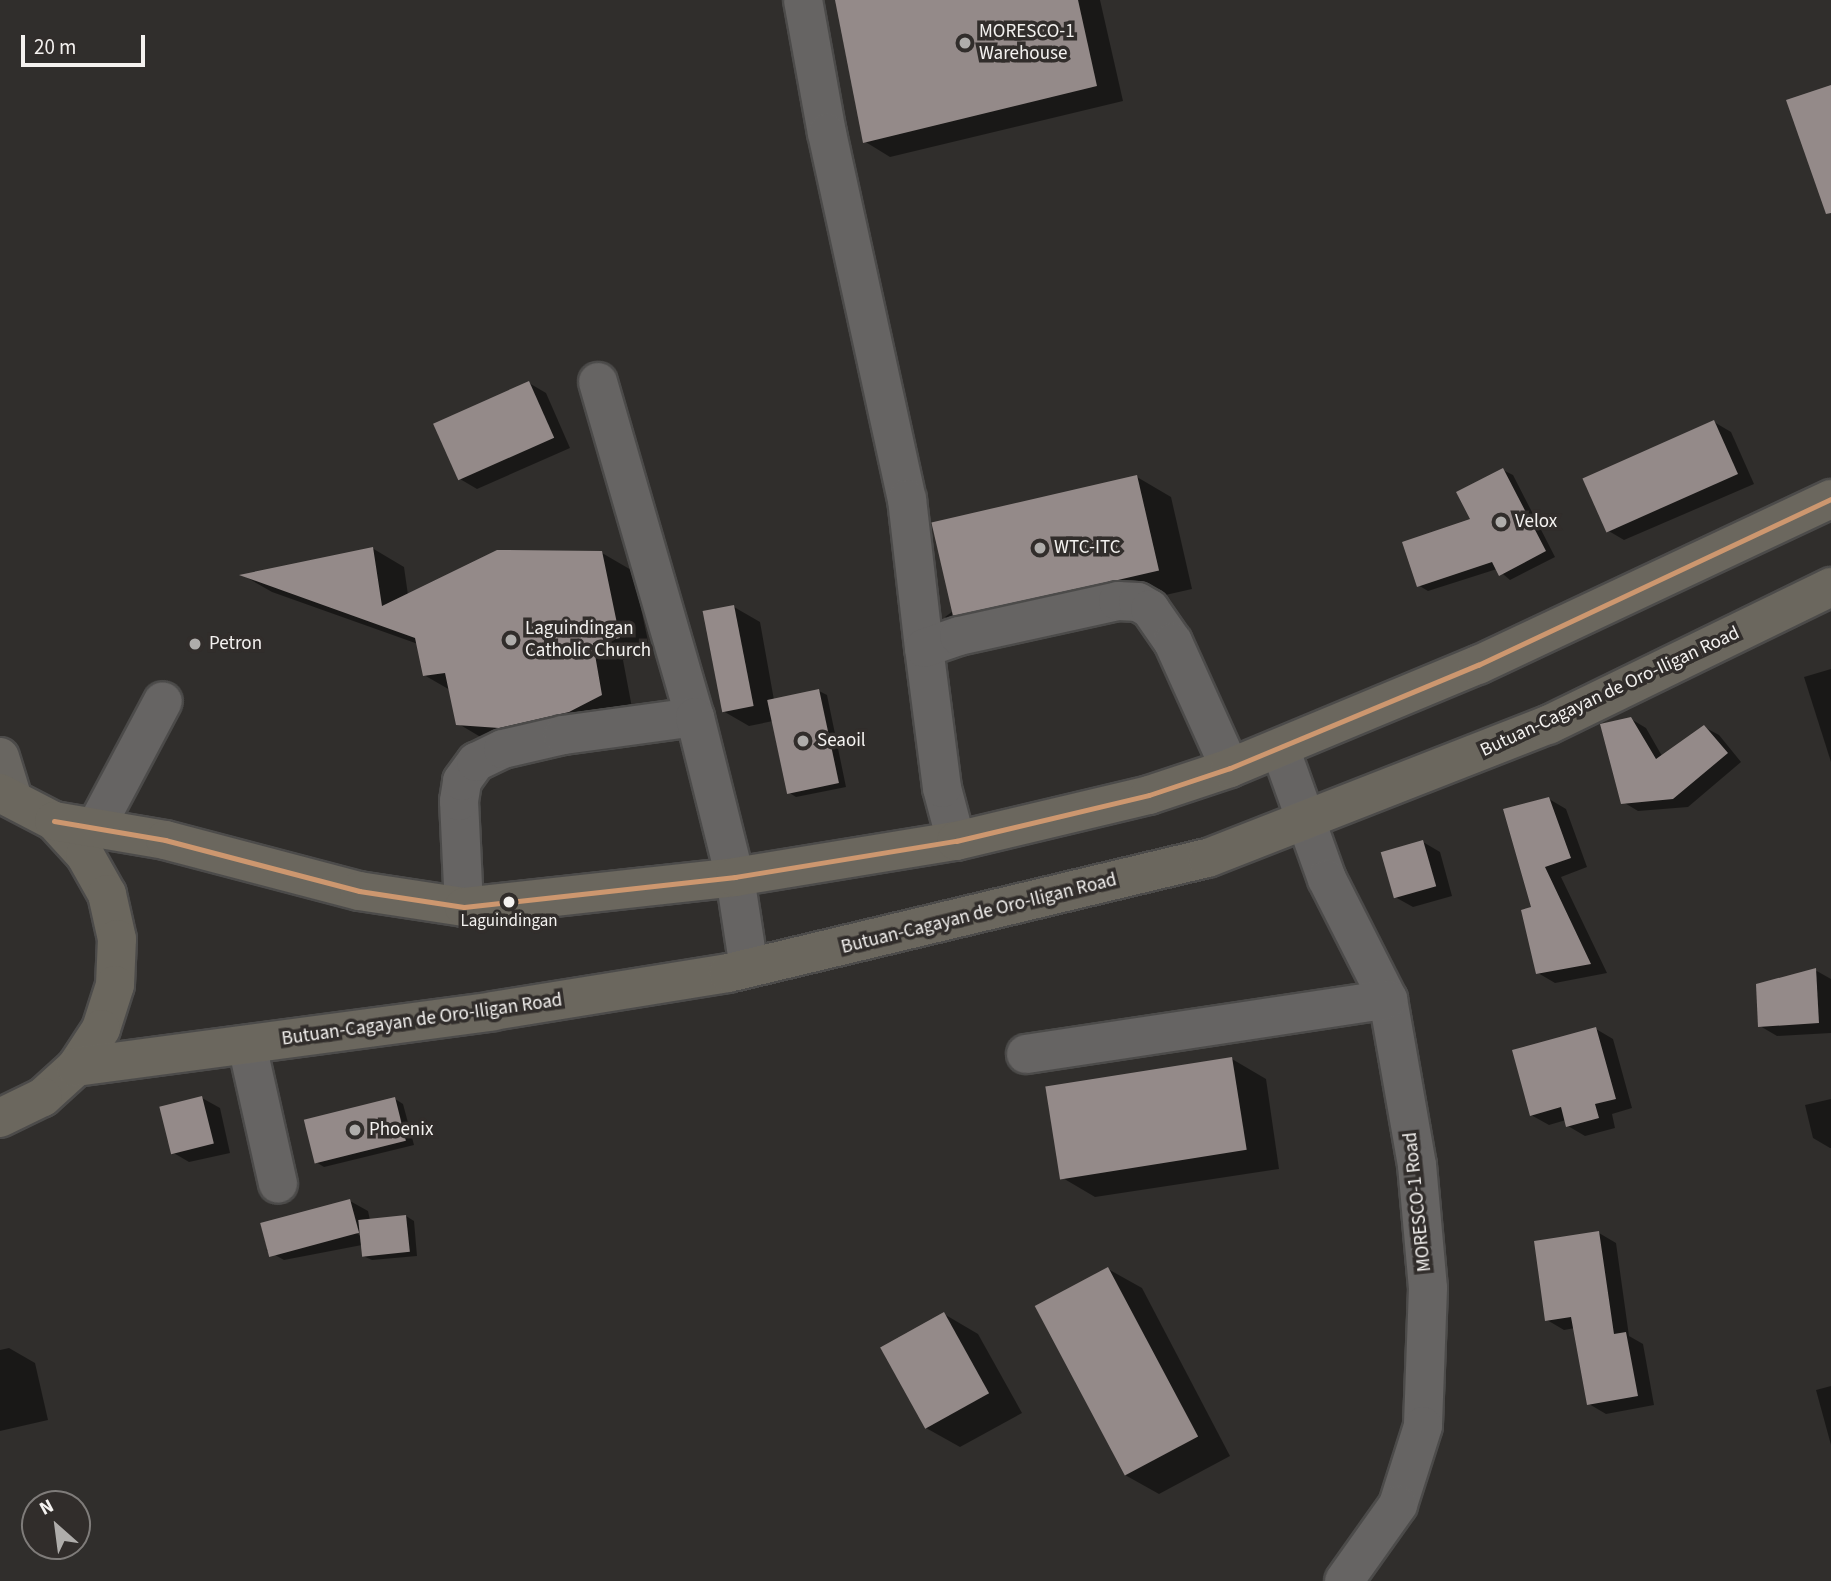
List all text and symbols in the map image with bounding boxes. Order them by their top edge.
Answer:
scale bar [24,21,149,65]
place label: MORESCO-1 Warehouse [979,21,1075,65]
text: 20 m [34,32,76,62]
marker: MORESCO-1 Warehouse [957,35,973,51]
place label: Velox [1515,511,1557,533]
marker: Velox [1493,514,1509,530]
place label: WTC-ITC [1054,537,1121,559]
marker: WTC-ITC [1032,540,1048,556]
place label: Laguindingan Catholic Church [525,618,651,662]
street label: Butuan-Cagayan de Oro-Iligan Road [1477,622,1743,762]
marker: Laguindingan Catholic Church [503,632,519,648]
place label: Petron [209,633,262,655]
marker: Petron [187,636,203,652]
place label: Seaoil [817,730,866,752]
marker: Seaoil [795,733,811,749]
street label: Butuan-Cagayan de Oro-Iligan Road [839,869,1119,959]
marker: Laguindingan [502,895,516,909]
place label: Laguindingan [460,912,558,932]
street label: Butuan-Cagayan de Oro-Iligan Road [280,989,564,1051]
place label: Phoenix [369,1119,433,1141]
marker: Phoenix [347,1122,363,1138]
street label: MORESCO-1 Road [1399,1131,1437,1273]
north arrow [21,1490,91,1560]
text: N [35,1493,59,1523]

